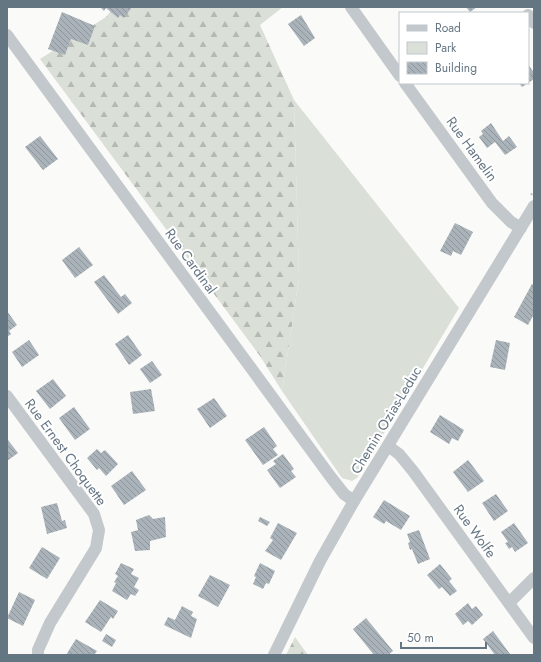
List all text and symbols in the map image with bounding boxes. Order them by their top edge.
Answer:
legend [399,12,529,84]
text: Road [435,19,461,37]
text: Park [435,39,457,57]
text: Building [435,59,477,77]
street label: Rue Hamelin [442,113,502,185]
street label: Rue Cardinal [160,224,222,298]
street label: Chemin Ozias-Leduc [346,362,426,478]
street label: Rue Ernest Choquette [20,394,112,510]
street label: Rue Wolfe [449,500,501,562]
scale bar [401,624,486,650]
text: 50 m [407,629,434,647]

